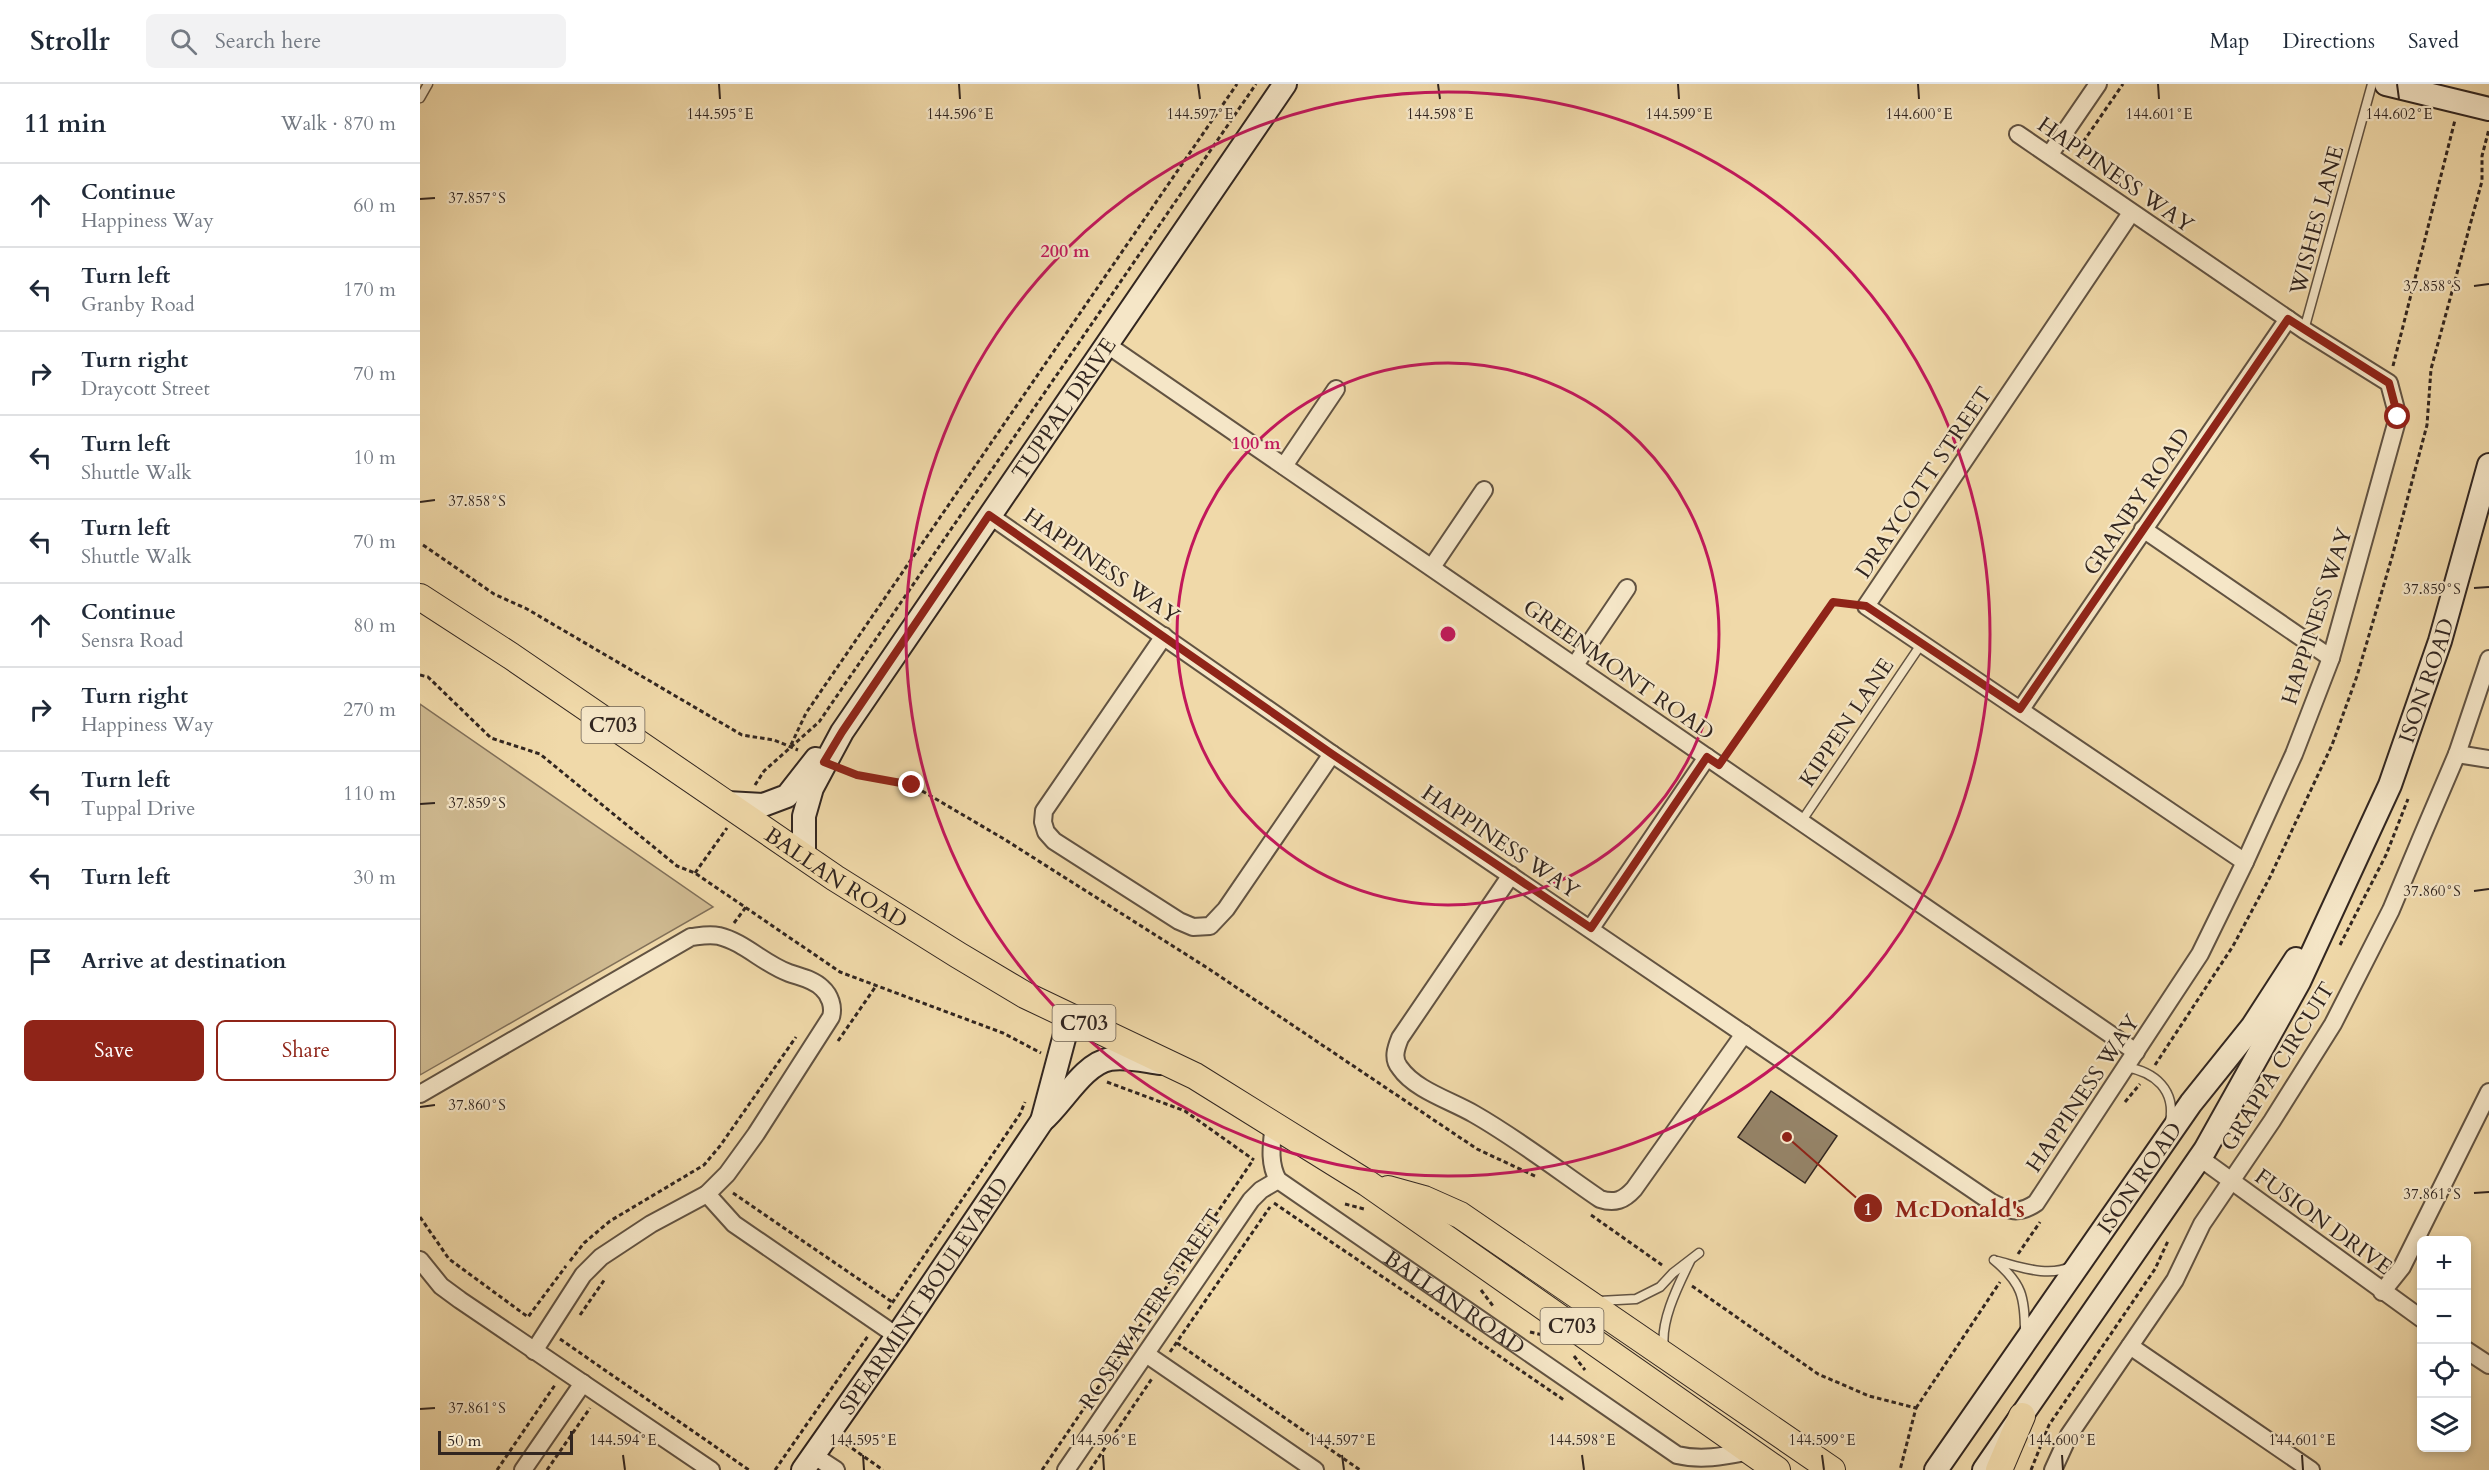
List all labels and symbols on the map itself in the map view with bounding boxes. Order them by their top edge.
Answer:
text: 144.595°E [687,104,753,124]
text: 144.596°E [927,104,993,124]
text: 144.597°E [1167,104,1233,124]
text: 144.598°E [1407,104,1473,124]
text: 144.599°E [1646,104,1712,124]
text: 144.600°E [1886,104,1952,124]
text: 144.601°E [2126,104,2192,124]
text: 144.602°E [2366,104,2432,124]
street label: HAPPINESS WAY [2031,110,2200,240]
street label: WISHES LANE [2282,142,2351,299]
text: 37.857°S [448,188,506,208]
text: 200 m [1040,239,1090,264]
text: 37.858°S [2403,276,2461,296]
street label: TUPPAL DRIVE [1005,332,1123,485]
street label: DRAYCOTT STREET [1849,381,1999,584]
route start [2384,403,2410,429]
street label: GRANBY ROAD [2076,422,2197,581]
text: 100 m [1231,431,1281,456]
text: 37.858°S [448,491,506,511]
street label: HAPPINESS WAY [1017,501,1186,631]
street label: HAPPINESS WAY [2274,524,2360,709]
text: 37.859°S [2403,579,2461,599]
street label: GREENMONT ROAD [1517,592,1720,747]
street label: ISON ROAD [2392,615,2462,747]
centre of rings [1438,624,1458,644]
street label: KIPPEN LANE [1793,652,1901,793]
road number: C703 [582,707,644,743]
route end [898,771,924,797]
street label: HAPPINESS WAY [1416,778,1586,906]
text: 37.859°S [448,793,506,813]
street label: BALLAN ROAD [758,820,913,936]
text: 37.860°S [2403,881,2461,901]
street label: GRAPPA CIRCUIT [2214,976,2342,1157]
road number: C703 [1052,1005,1116,1041]
street label: HAPPINESS WAY [2019,1008,2147,1178]
text: 37.860°S [448,1095,506,1115]
street label: ISON ROAD [2091,1116,2189,1240]
street label: FUSION DRIVE [2249,1162,2398,1282]
street label: SPEARMINT BOULEVARD [832,1171,1016,1421]
text: 37.861°S [2403,1184,2461,1204]
callout: McDonald's [1853,1187,2037,1229]
text: McDonald's [1895,1193,2025,1226]
text: 1 [1863,1197,1873,1222]
street label: ROSEWATER STREET [1073,1204,1229,1416]
street label: BALLAN ROAD [1378,1243,1531,1362]
road number: C703 [1540,1308,1604,1344]
text: 37.861°S [448,1398,506,1418]
scale bar [438,1428,573,1456]
text: 144.594°E [590,1430,656,1450]
text: 144.595°E [830,1430,896,1450]
text: 144.596°E [1070,1430,1136,1450]
text: 144.597°E [1309,1430,1375,1450]
text: 144.598°E [1549,1430,1615,1450]
text: 144.599°E [1789,1430,1855,1450]
text: 144.600°E [2029,1430,2095,1450]
text: 144.601°E [2269,1430,2335,1450]

